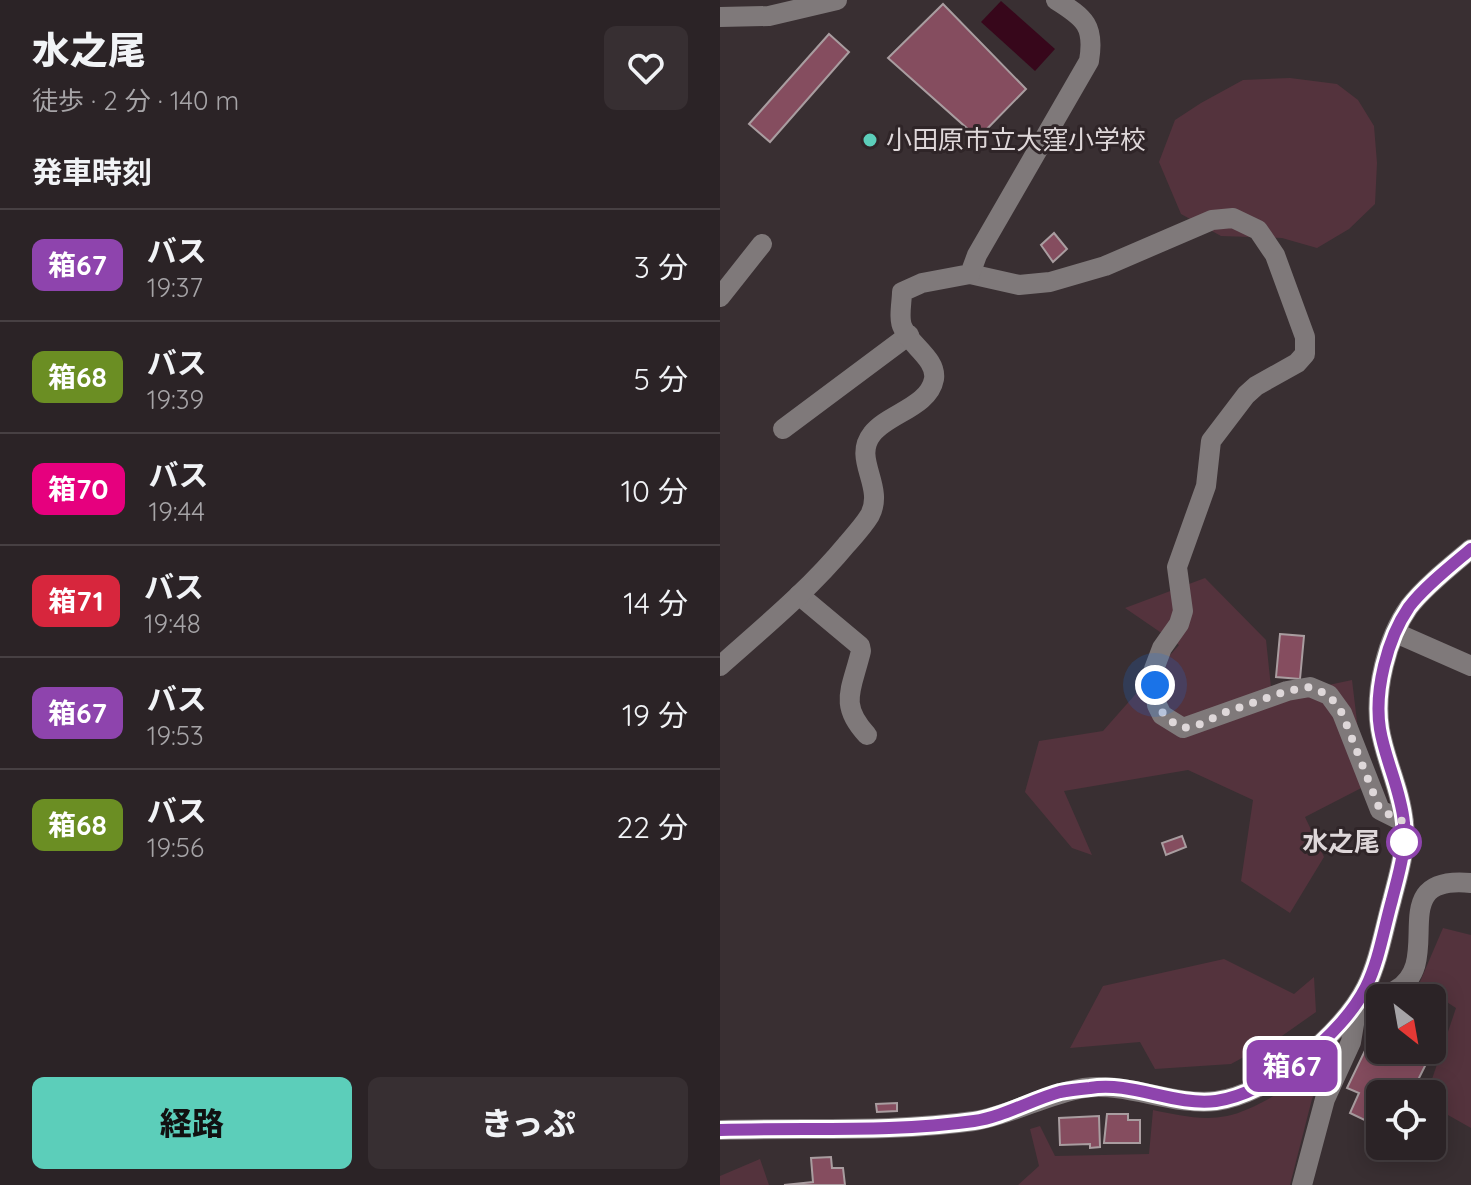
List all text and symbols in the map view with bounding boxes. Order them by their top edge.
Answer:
text: 水之尾 [32,26,146,74]
button: heart [604,26,688,110]
text: 徒歩 · 2 分 · 140 m [32,84,239,117]
place label: 小田原市立大窪小学校 [886,123,1146,156]
marker: 小田原市立大窪小学校 [861,131,879,149]
text: 発車時刻 [32,153,152,191]
text: バス [147,232,207,270]
text: 箱67 [48,247,107,282]
text: 3 分 [634,248,688,286]
text: 19:37 [147,271,203,304]
text: バス [147,344,207,382]
text: 箱68 [48,359,107,394]
text: 5 分 [633,360,688,398]
text: 19:39 [147,383,204,416]
text: バス [149,456,209,494]
text: 箱70 [48,471,109,506]
text: 10 分 [621,472,688,510]
text: 19:44 [149,495,205,528]
text: バス [144,568,204,606]
text: 箱71 [48,583,104,618]
text: 14 分 [623,584,688,622]
text: 19:48 [144,607,201,640]
your location [1135,665,1175,705]
text: バス [147,680,207,718]
text: 箱67 [48,695,107,730]
text: 19 分 [622,696,688,734]
text: 19:53 [147,719,204,752]
text: バス [147,792,207,830]
text: 箱68 [48,807,107,842]
text: 22 分 [617,808,688,846]
place label: 水之尾 [1302,825,1380,858]
marker: 水之尾 [1387,825,1421,859]
text: 19:56 [147,831,204,864]
north arrow [1366,984,1446,1064]
map controls [1366,984,1446,1160]
line badge: 箱67 [1246,1040,1338,1092]
text: 箱67 [1263,1048,1321,1083]
button: 経路 [32,1077,352,1169]
button: きっぷ [368,1077,688,1169]
button: locate [1366,1080,1446,1160]

